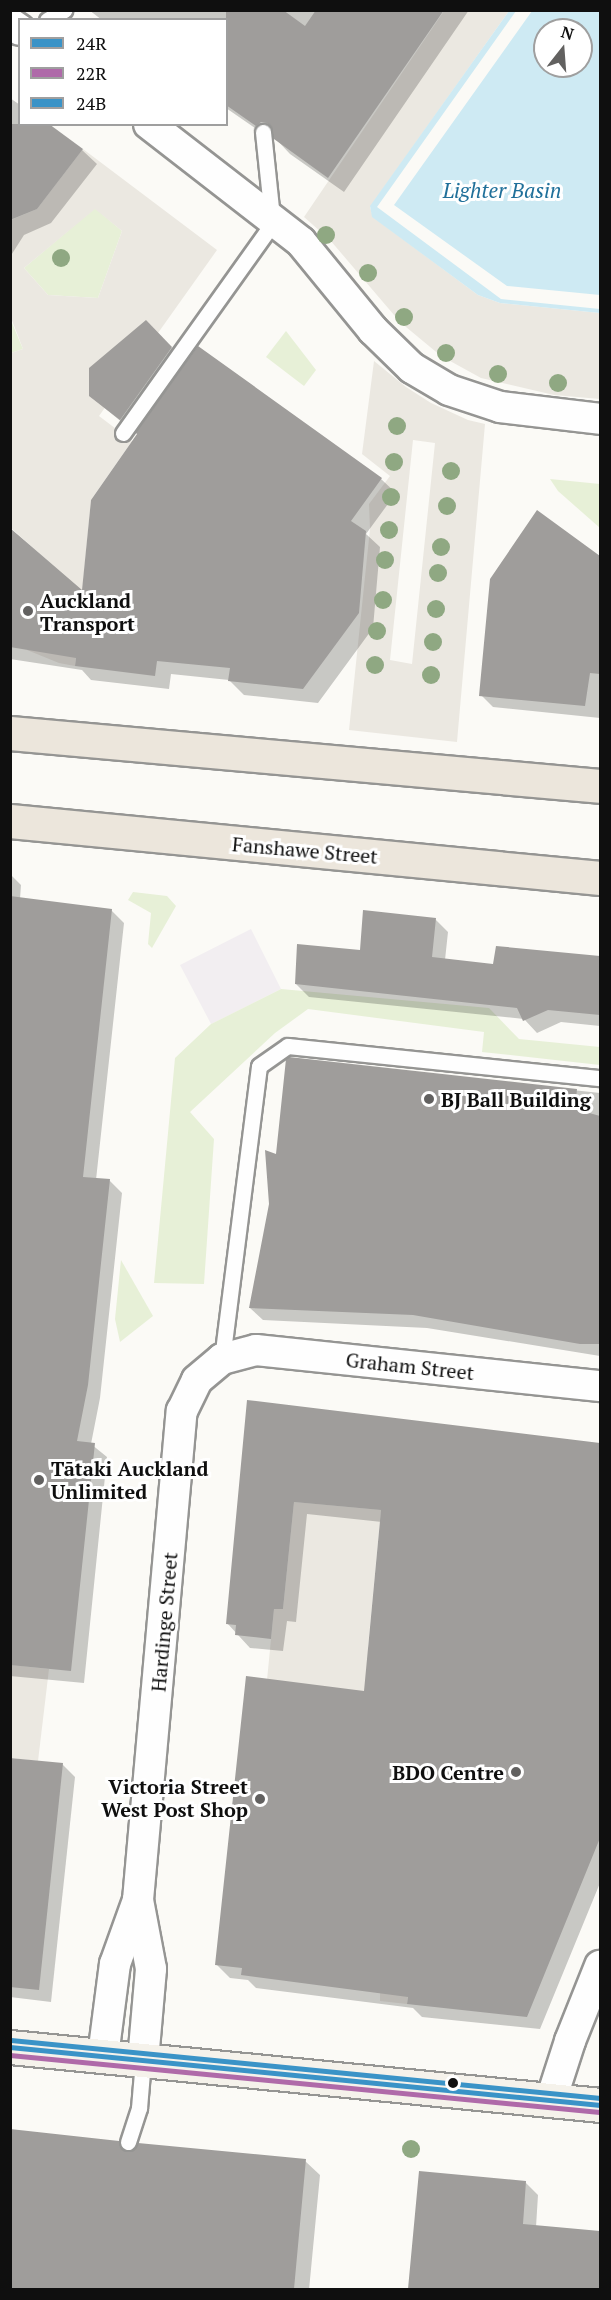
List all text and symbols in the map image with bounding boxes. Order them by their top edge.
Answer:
legend [18,18,228,126]
north arrow [533,18,593,78]
text: N [559,20,577,45]
text: 24R [76,31,107,55]
text: 22R [76,61,107,85]
text: 24B [76,91,106,115]
water label: Lighter Basin [443,177,561,203]
place label: Auckland Transport [40,588,135,635]
marker: Auckland Transport [21,604,35,618]
street label: Fanshawe Street [231,832,379,868]
place label: BJ Ball Building [441,1087,591,1111]
marker: BJ Ball Building [422,1092,436,1106]
street label: Graham Street [345,1347,475,1385]
place label: Tātaki Auckland Unlimited [51,1456,209,1503]
marker: Tātaki Auckland Unlimited [32,1473,46,1487]
street label: Hardinge Street [146,1551,182,1693]
place label: BDO Centre [392,1760,504,1784]
marker: BDO Centre [509,1765,523,1779]
place label: Victoria Street West Post Shop [101,1775,248,1822]
marker: Victoria Street West Post Shop [253,1792,267,1806]
unlabelled marker [447,2077,459,2089]

